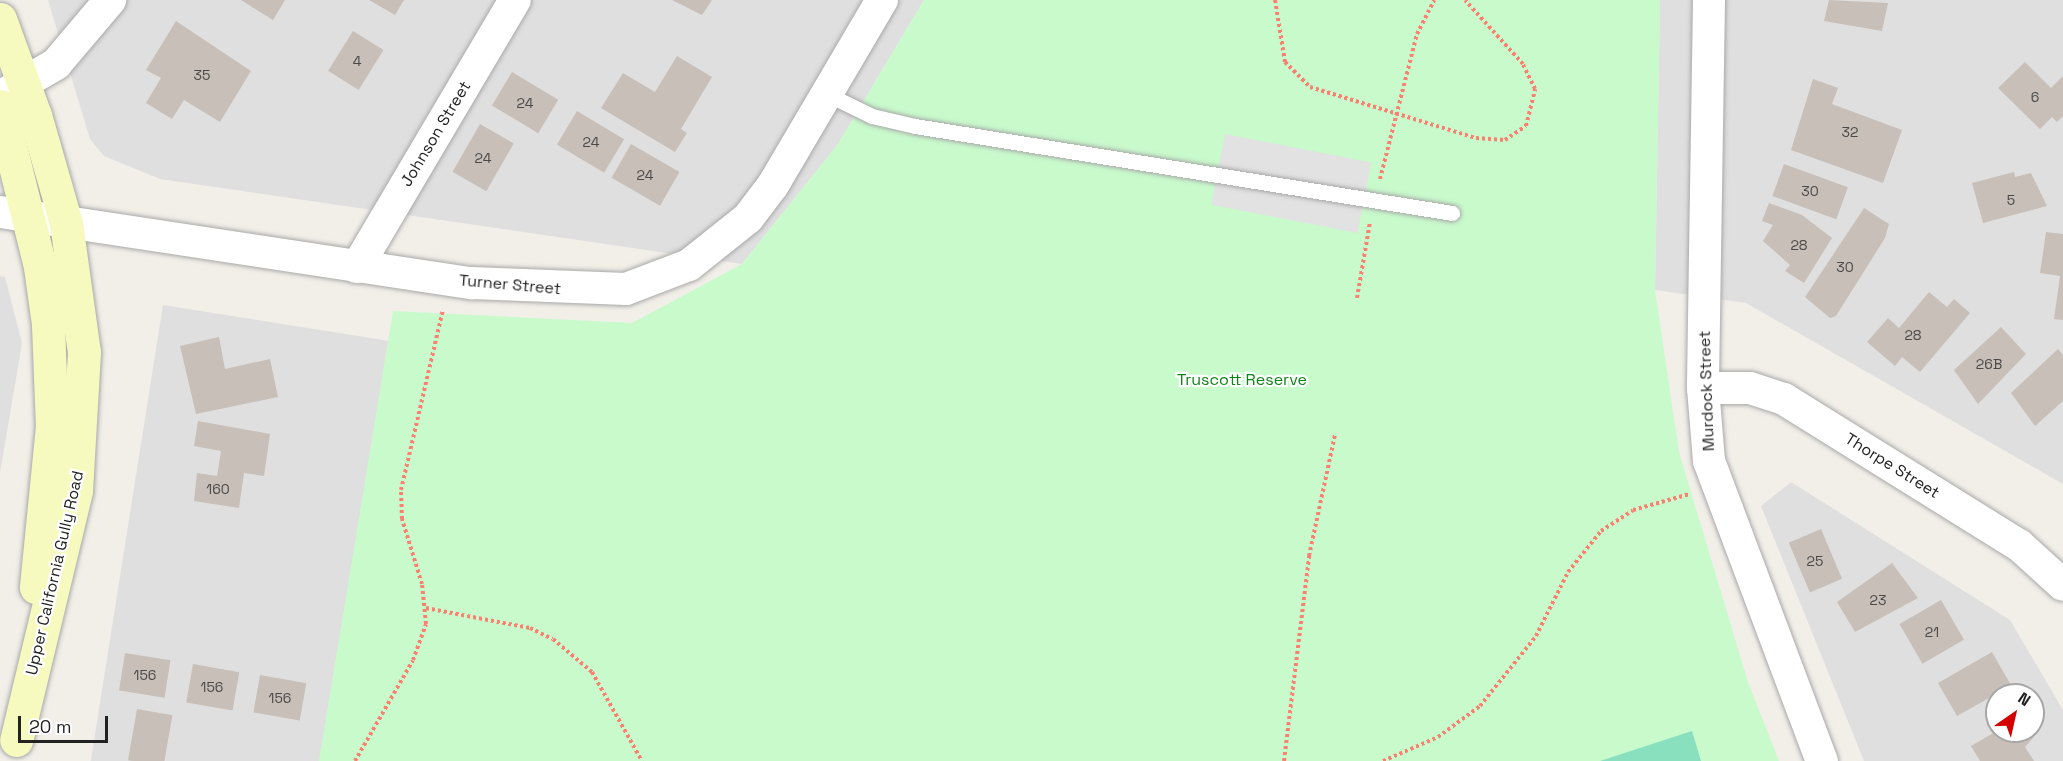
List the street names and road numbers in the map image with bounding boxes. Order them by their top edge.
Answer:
street label: Johnson Street [397,78,475,190]
street label: Turner Street [458,271,562,299]
street label: Murdock Street [1695,330,1719,452]
street label: Thorpe Street [1841,429,1943,503]
street label: Upper California Gully Road [22,469,88,677]

